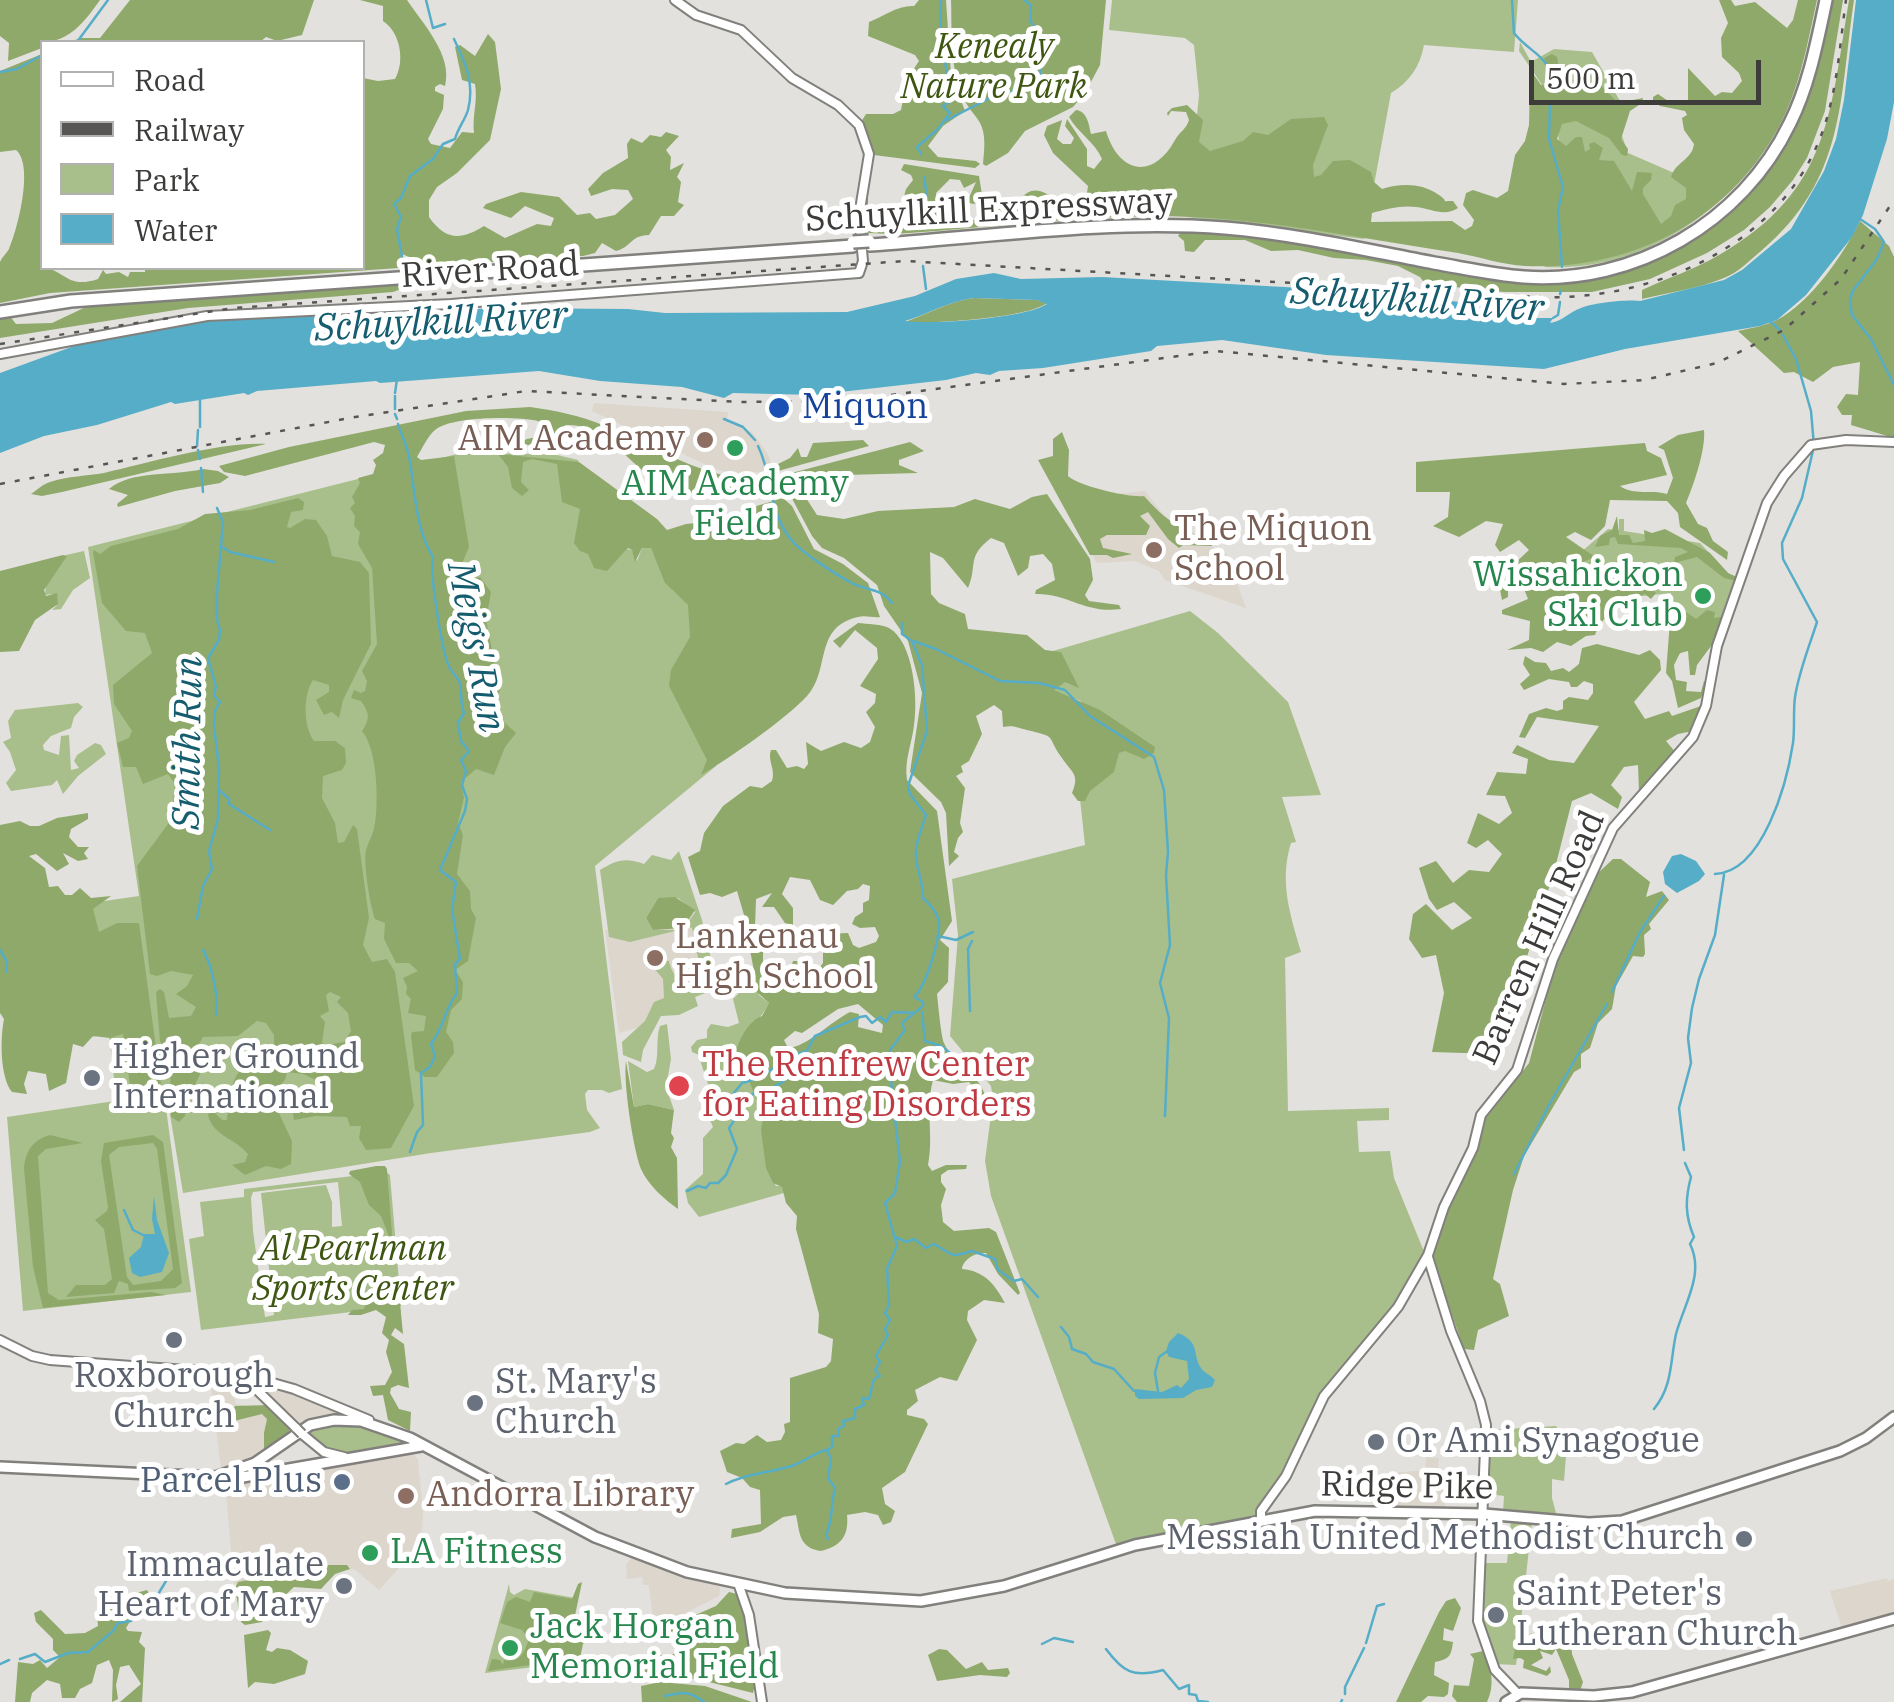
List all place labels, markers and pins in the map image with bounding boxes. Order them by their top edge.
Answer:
place label: Miquon [802,387,928,429]
marker: Miquon [766,395,792,421]
place label: AIM Academy [458,419,685,461]
marker: AIM Academy [694,429,716,451]
marker: AIM Academy Field [724,437,746,459]
place label: AIM Academy Field [621,464,849,546]
place label: The Miquon School [1174,509,1372,591]
marker: The Miquon School [1143,539,1165,561]
place label: Wissahickon Ski Club [1473,555,1683,637]
marker: Wissahickon Ski Club [1692,585,1714,607]
place label: Lankenau High School [675,917,873,999]
marker: Lankenau High School [644,947,666,969]
place label: Higher Ground International [112,1037,360,1119]
place label: The Renfrew Center for Eating Disorders [702,1045,1032,1127]
marker: Higher Ground International [81,1067,103,1089]
marker: The Renfrew Center for Eating Disorders [666,1073,692,1099]
marker: Roxborough Church [163,1329,185,1351]
place label: Roxborough Church [74,1356,274,1438]
place label: St. Mary's Church [495,1362,657,1444]
marker: St. Mary's Church [464,1392,486,1414]
place label: Or Ami Synagogue [1396,1421,1700,1463]
marker: Or Ami Synagogue [1365,1431,1387,1453]
place label: Parcel Plus [140,1461,322,1503]
marker: Parcel Plus [331,1471,353,1493]
place label: Andorra Library [426,1475,694,1517]
marker: Andorra Library [395,1485,417,1507]
place label: Messiah United Methodist Church [1166,1518,1724,1560]
marker: Messiah United Methodist Church [1733,1528,1755,1550]
place label: LA Fitness [390,1532,563,1574]
marker: LA Fitness [359,1542,381,1564]
place label: Immaculate Heart of Mary [97,1545,324,1627]
place label: Saint Peter's Lutheran Church [1516,1574,1798,1656]
marker: Immaculate Heart of Mary [333,1575,355,1597]
marker: Saint Peter's Lutheran Church [1485,1604,1507,1626]
place label: Jack Horgan Memorial Field [530,1607,779,1689]
marker: Jack Horgan Memorial Field [499,1637,521,1659]

